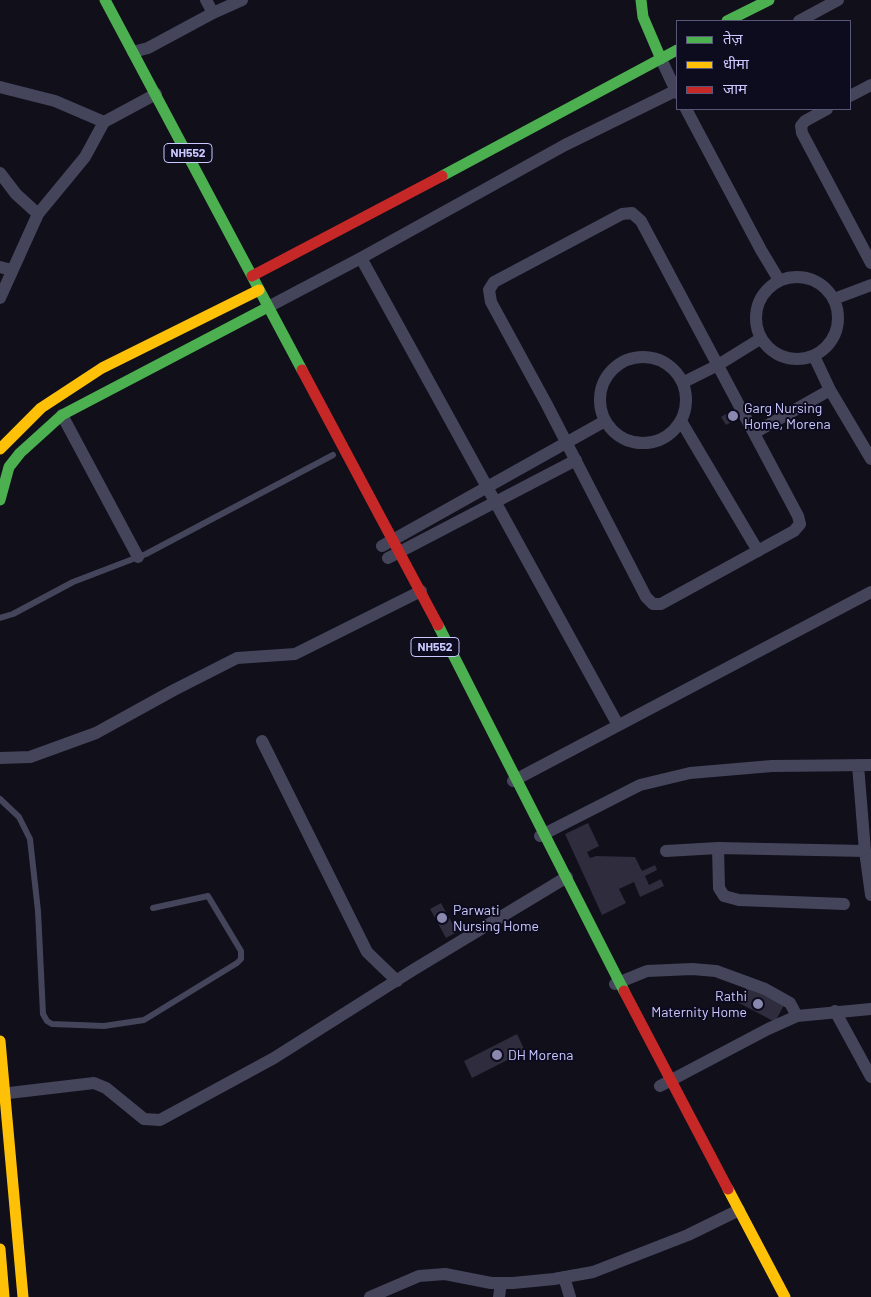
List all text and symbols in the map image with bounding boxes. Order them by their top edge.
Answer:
legend [676,20,851,110]
text: तेज़ [723,29,743,47]
text: धीमा [723,54,749,72]
text: जाम [723,79,747,97]
road number: NH552 [164,144,212,162]
place label: Garg Nursing Home, Morena [744,400,831,432]
marker: Garg Nursing Home, Morena [726,409,740,423]
road number: NH552 [411,638,459,656]
place label: Parwati Nursing Home [453,902,539,934]
marker: Parwati Nursing Home [435,911,449,925]
place label: Rathi Maternity Home [651,988,747,1020]
marker: Rathi Maternity Home [751,997,765,1011]
place label: DH Morena [508,1047,573,1063]
marker: DH Morena [490,1048,504,1062]

